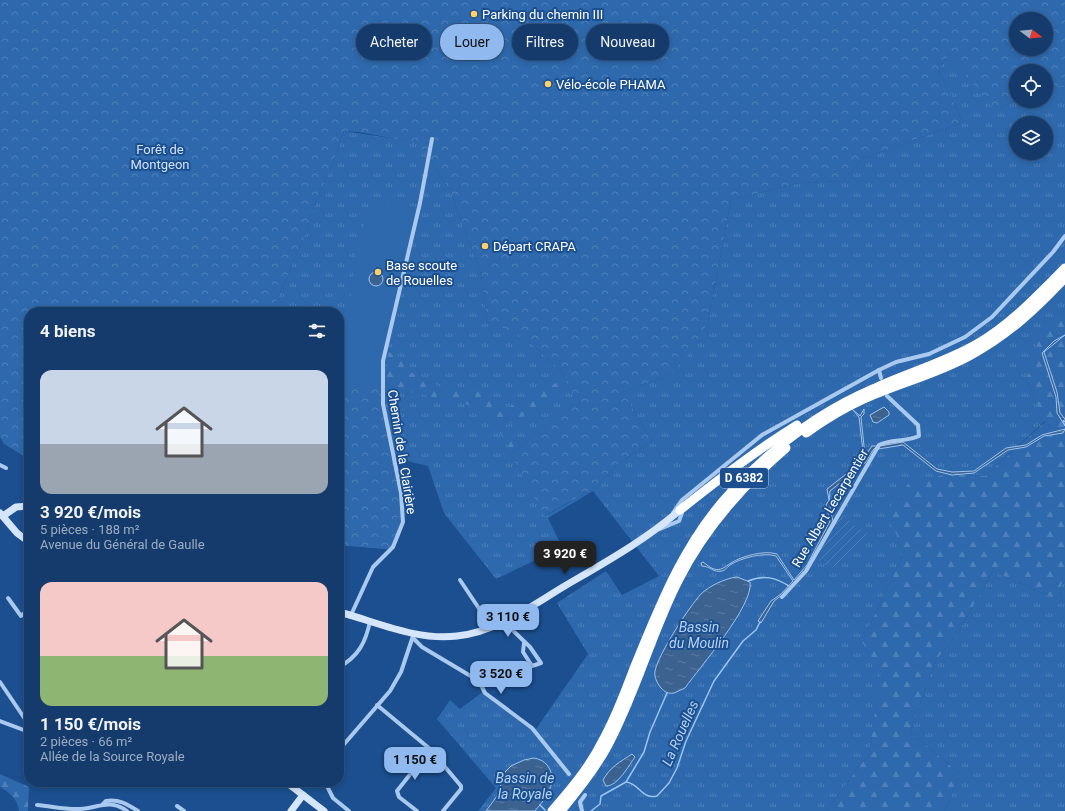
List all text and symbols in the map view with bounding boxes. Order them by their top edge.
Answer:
place label: Parking du chemin III [482,7,603,22]
marker: Parking du chemin III [469,9,479,19]
north arrow [1009,12,1053,56]
map controls [1009,12,1053,160]
chip: Acheter [356,24,432,60]
chip: Louer [440,24,504,60]
chip: Filtres [512,24,578,60]
chip: Nouveau [586,24,669,60]
button: locate [1009,64,1053,108]
place label: Vélo-école PHAMA [556,77,666,92]
marker: Vélo-école PHAMA [543,79,553,89]
button: layers [1009,116,1053,160]
park label: Forêt de Montgeon [131,142,189,172]
place label: Départ CRAPA [493,239,576,254]
marker: Départ CRAPA [480,241,490,251]
place label: Base scoute de Rouelles [386,258,457,288]
marker: Base scoute de Rouelles [373,267,383,277]
icon: filters [306,320,328,342]
text: 4 biens [40,321,95,341]
street label: Chemin de la Clairière [385,389,419,515]
icon: home [148,396,220,468]
street label: Rue Albert Lecarpentier [789,446,872,570]
road number: D 6382 [720,468,768,488]
text: 3 920 €/mois [40,502,141,522]
text: 5 pièces · 188 m² [40,522,139,537]
text: Avenue du Général de Gaulle [40,537,205,552]
pin: 3 920 € [528,541,602,575]
text: 3 920 € [543,546,587,561]
pin: 3 110 € [471,604,545,638]
icon: home [148,608,220,680]
text: 3 110 € [486,609,530,624]
water label: Bassin du Moulin [669,619,729,651]
pin: 3 520 € [464,661,538,695]
text: 3 520 € [479,666,523,681]
water label: La Rouelles [659,698,701,768]
text: 1 150 €/mois [40,714,141,734]
text: 2 pièces · 66 m² [40,734,132,749]
pin: 1 150 € [378,747,452,781]
text: Allée de la Source Royale [40,749,185,764]
text: 1 150 € [393,752,437,767]
water label: Bassin de la Royale [496,770,554,802]

